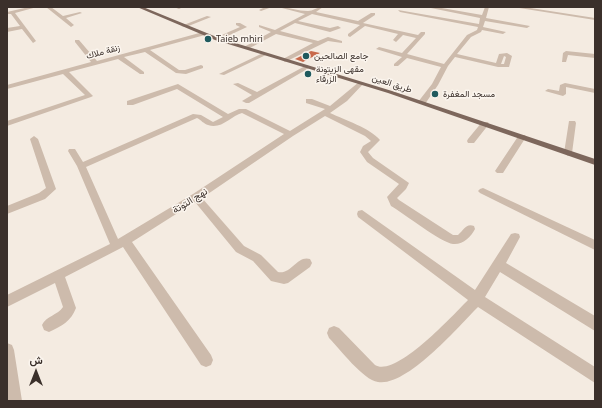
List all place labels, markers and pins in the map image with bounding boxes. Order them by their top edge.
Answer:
marker: Taieb mhiri [203,34,213,44]
place label: Taieb mhiri [216,34,263,44]
marker: جامع الصالحين [301,51,311,61]
place label: جامع الصالحين [314,51,368,61]
place label: مقهى الزيتونة الزرقاء [316,64,364,85]
marker: مقهى الزيتونة الزرقاء [303,69,313,79]
marker: مسجد المغفرة [430,89,440,99]
place label: مسجد المغفرة [443,89,495,99]

